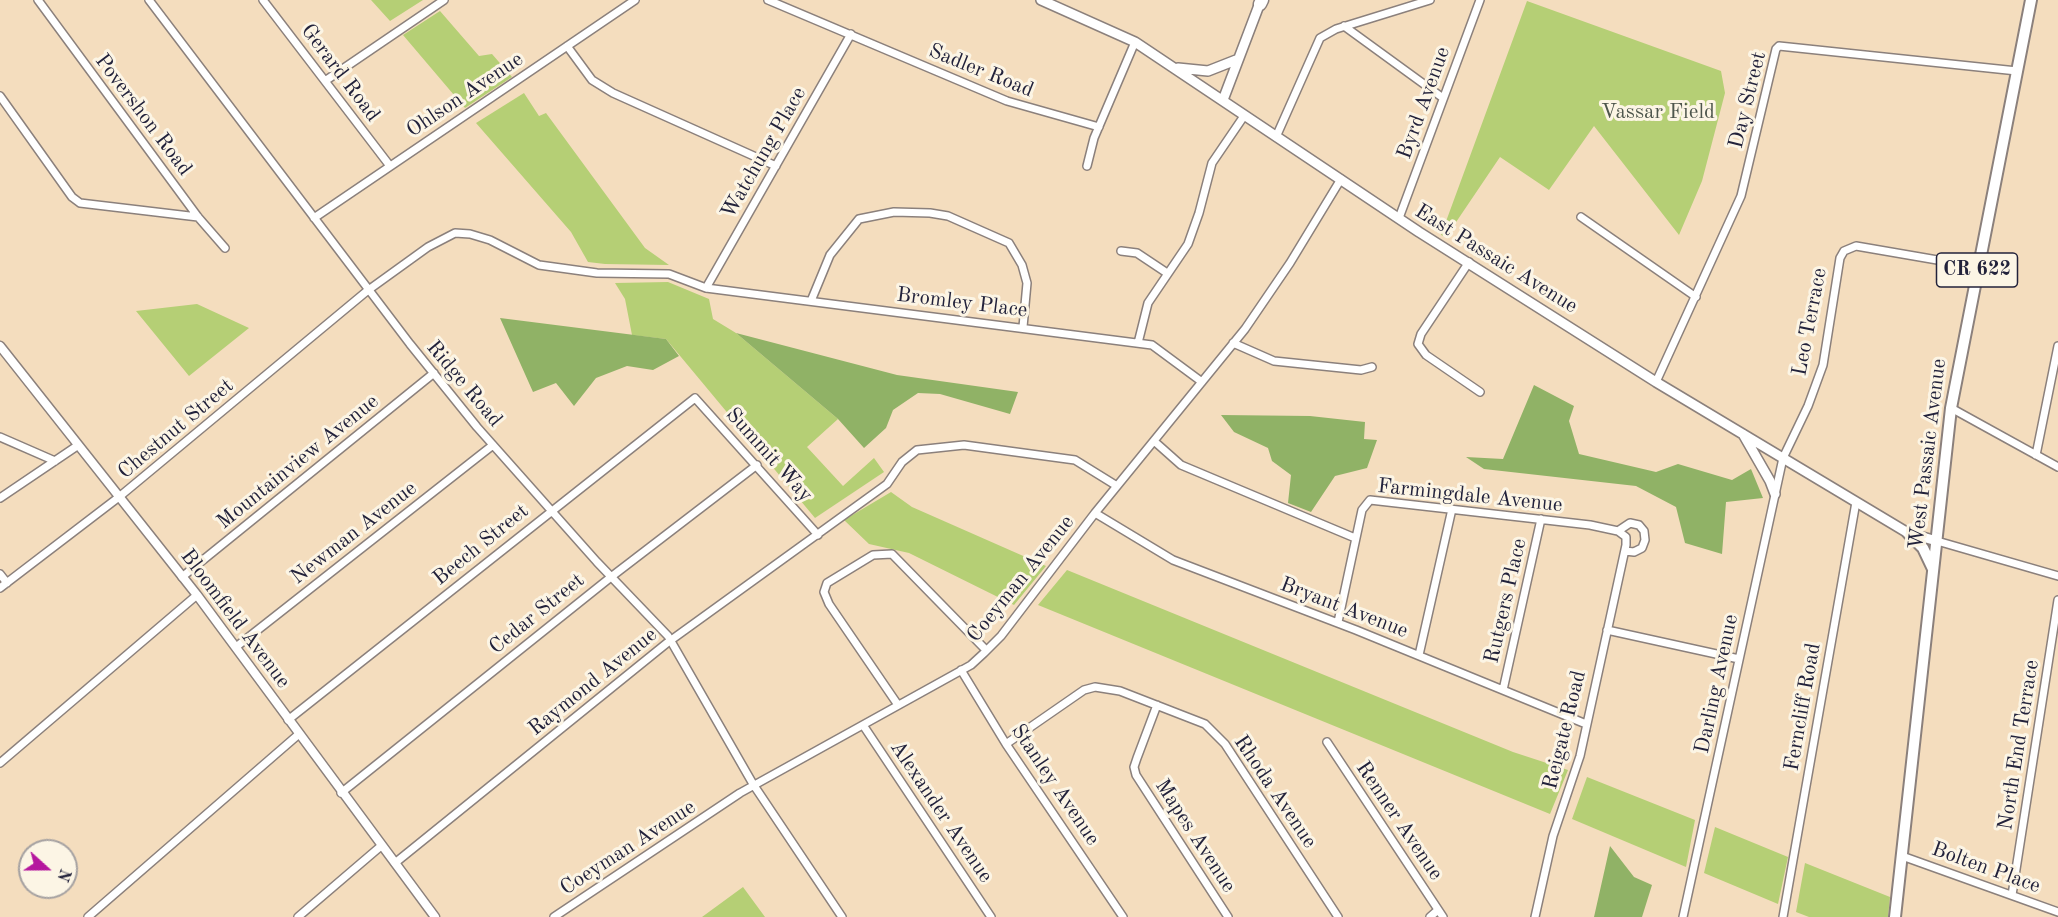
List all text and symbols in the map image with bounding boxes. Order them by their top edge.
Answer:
street label: Gerard Road [295,19,385,127]
street label: Sadler Road [925,39,1037,103]
street label: Byrd Avenue [1392,43,1456,163]
street label: Ohlson Avenue [402,47,528,143]
street label: Povershon Road [89,49,197,181]
street label: Day Street [1724,49,1772,151]
street label: Watchung Place [716,83,812,223]
park label: Vassar Field [1601,99,1715,125]
street label: East Passaic Avenue [1410,199,1582,319]
road number: CR 622 [1936,253,2018,287]
street label: Leo Terrace [1787,266,1833,378]
street label: Bromley Place [895,282,1029,324]
street label: Ridge Road [420,336,508,432]
street label: West Passaic Avenue [1904,357,1952,551]
street label: Chestnut Street [113,373,239,485]
street label: Mountainview Avenue [212,389,384,535]
street label: Summit Way [720,403,818,507]
street label: Farmingdale Avenue [1376,474,1564,518]
street label: Newman Avenue [286,476,422,590]
street label: Beech Street [428,499,534,591]
street label: Coeyman Avenue [962,510,1080,648]
street label: Rutgers Place [1479,536,1533,666]
street label: Bloomfield Avenue [174,544,296,694]
street label: Cedar Street [484,568,590,660]
street label: Bryant Avenue [1276,572,1412,644]
street label: Darling Avenue [1690,612,1744,756]
street label: Raymond Avenue [524,622,662,742]
street label: Ferncliff Road [1779,641,1827,773]
street label: North End Terrace [1993,658,2045,832]
street label: Reigate Road [1538,668,1592,792]
street label: Stanley Avenue [1005,719,1105,851]
street label: Rhoda Avenue [1228,731,1322,853]
street label: Alexander Avenue [884,736,998,888]
street label: Renner Avenue [1350,757,1448,885]
street label: Mapes Avenue [1149,775,1241,897]
street label: Coeyman Avenue [556,795,700,901]
street label: Bolten Place [1928,837,2044,899]
north arrow [18,839,78,899]
text: N [53,866,73,883]

